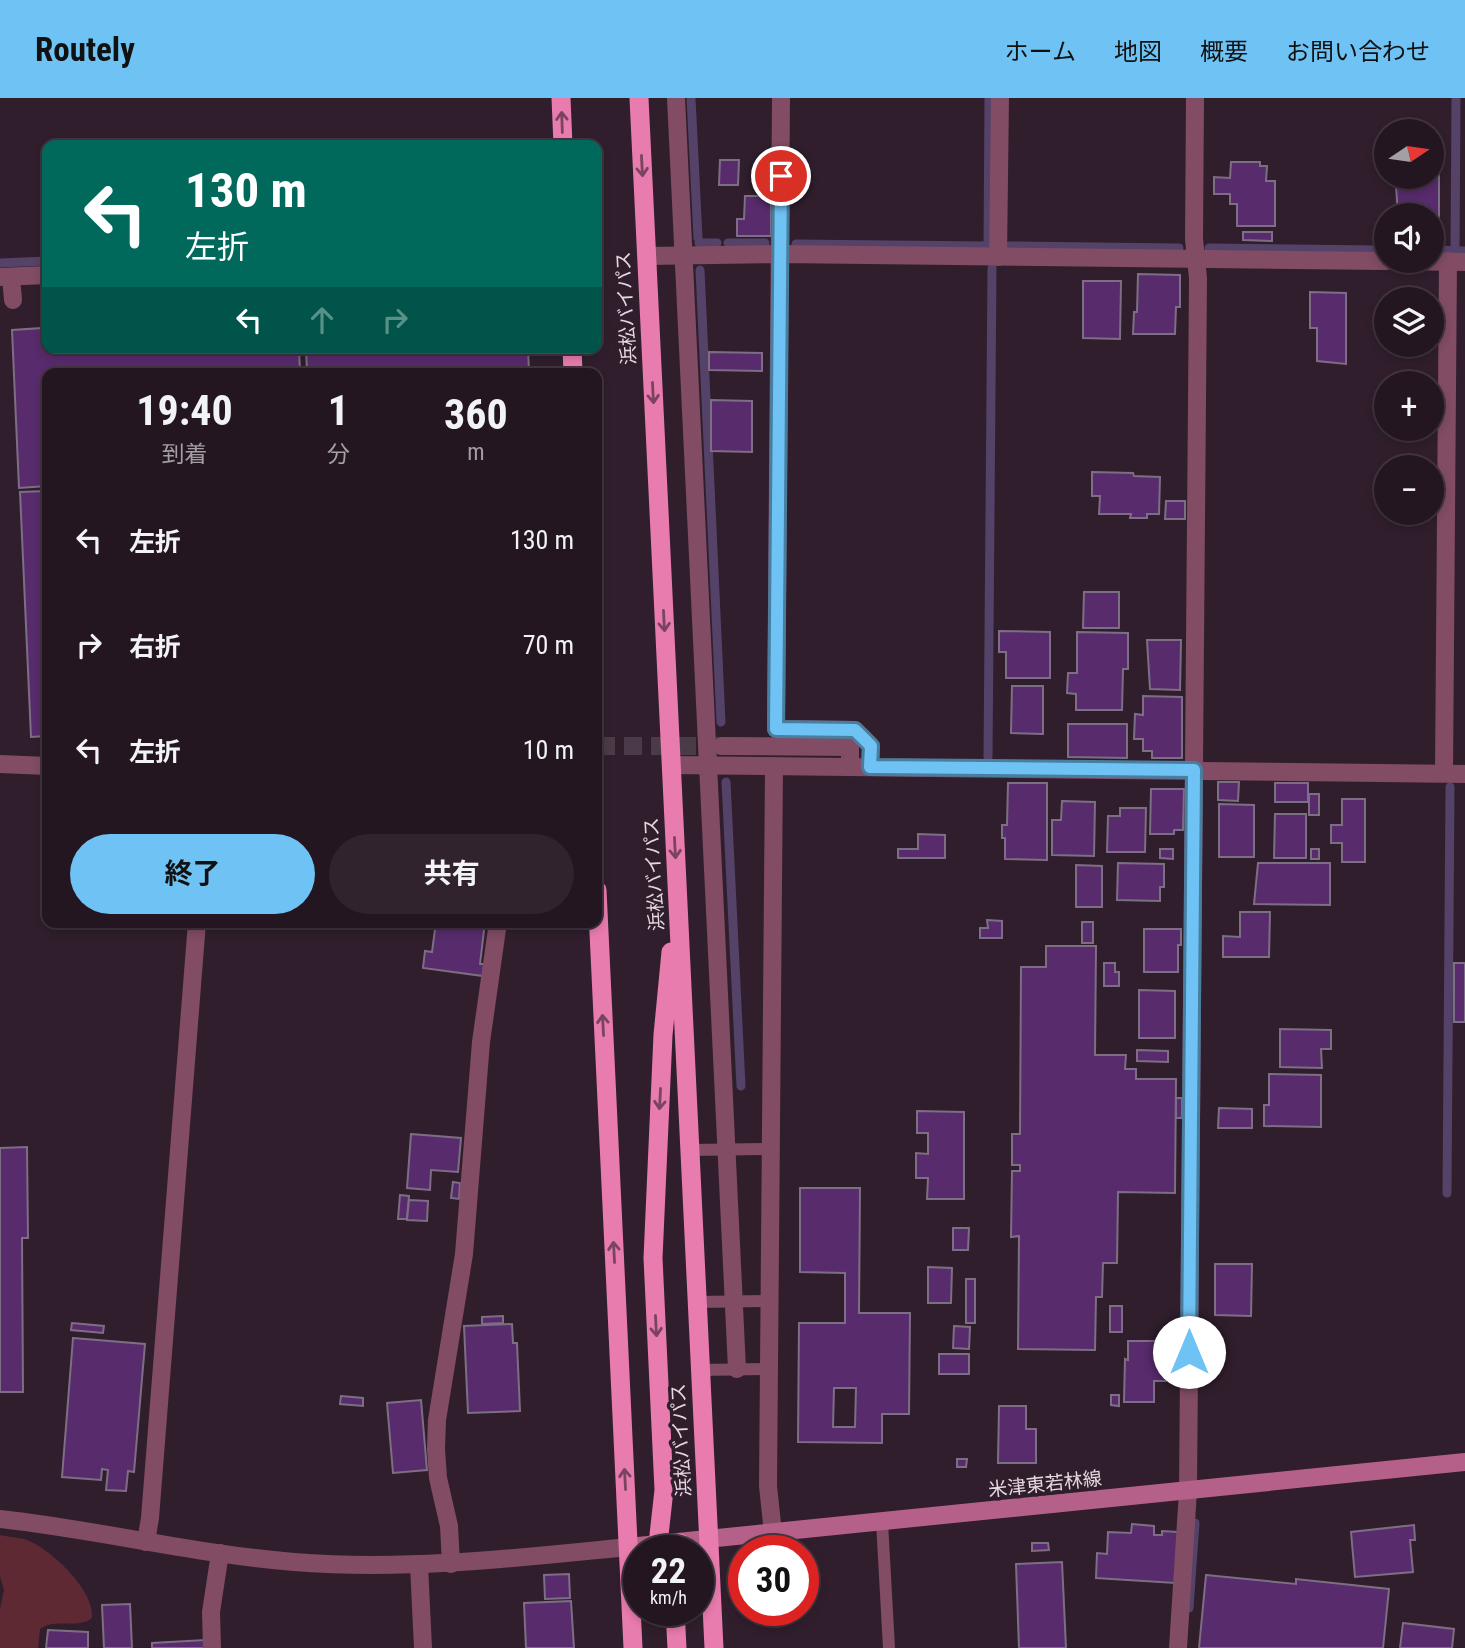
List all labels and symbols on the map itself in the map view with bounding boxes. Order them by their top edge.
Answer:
one-way arrow [556,110,569,133]
north arrow [1374,119,1444,189]
pin [751,146,811,206]
one-way arrow [636,154,649,177]
street label: 浜松バイパス [612,251,640,365]
one-way arrow [647,382,660,405]
one-way arrow [658,609,671,632]
street label: 浜松バイパス [640,817,668,931]
one-way arrow [669,836,682,859]
one-way arrow [597,1014,610,1037]
one-way arrow [653,1088,666,1111]
one-way arrow [607,1241,620,1264]
one-way arrow [649,1314,662,1337]
position arrow [1152,1315,1226,1389]
street label: 浜松バイパス [667,1383,695,1497]
street label: 米津東若林線 [987,1467,1103,1501]
one-way arrow [619,1468,632,1491]
speed limit sign: 30 [728,1535,819,1626]

